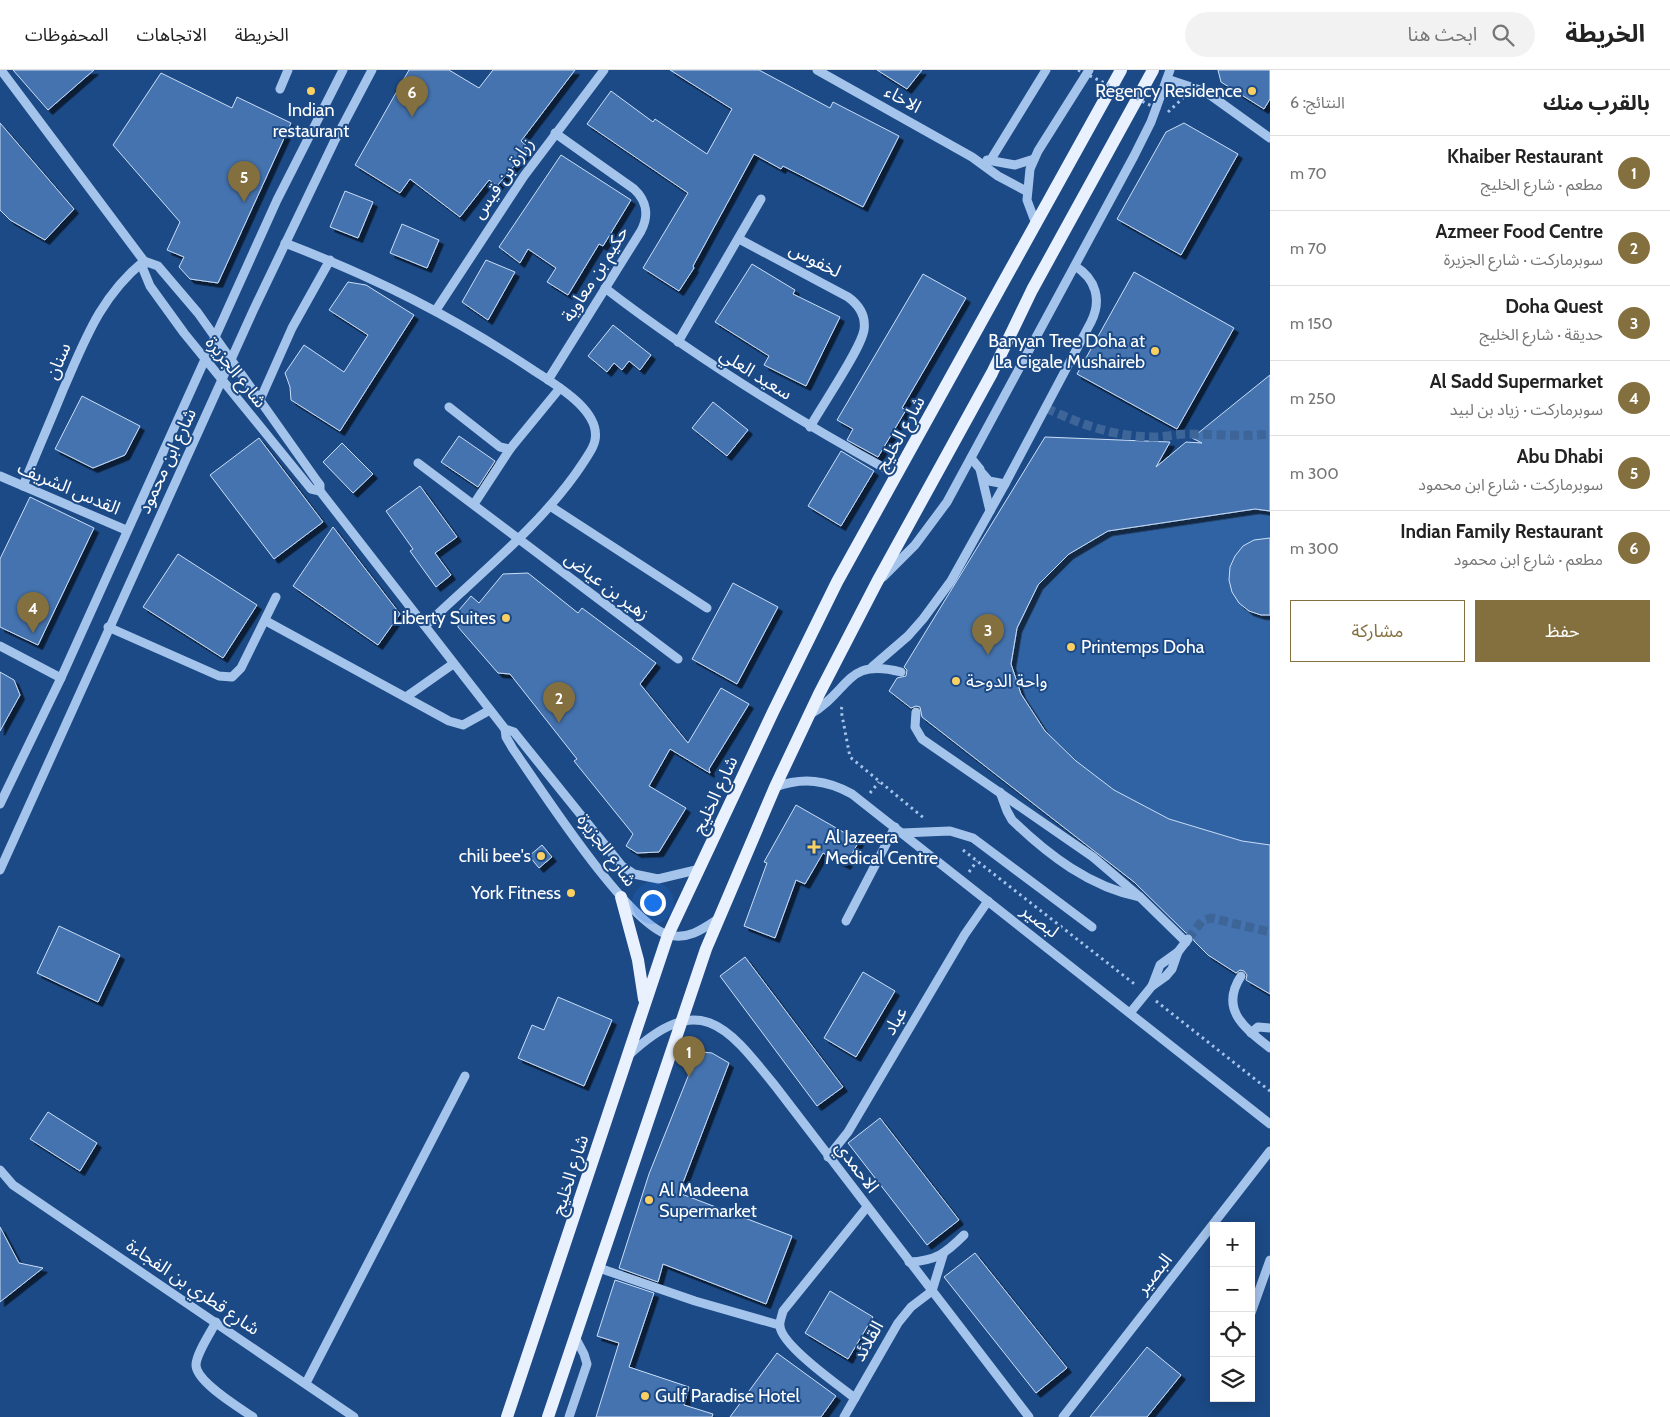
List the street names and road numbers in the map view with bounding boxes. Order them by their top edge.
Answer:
street label: الاخاء [881,80,925,118]
street label: زرارة بن قيس [467,133,539,223]
street label: حكيم بن معاوية [557,222,635,327]
street label: لخفوس [785,238,845,282]
street label: شارع الجزيرة [198,332,271,414]
street label: سنان [40,339,76,383]
street label: سعيد العلي [715,343,796,407]
street label: شارع الخليج [870,392,932,477]
street label: شارع ابن محمود [133,405,204,519]
street label: القدس الشريف [14,457,124,519]
street label: زهير بن عياض [560,547,654,625]
street label: شارع الخليج [687,753,745,839]
street label: شارع الجزيرة [570,809,641,892]
street label: لبصير [1016,899,1063,943]
street label: عباد [878,1003,912,1039]
street label: شارع الخليج [547,1132,596,1219]
street label: الاحمدي [829,1137,884,1199]
street label: شارع قطري بن الفجاءة [120,1234,264,1342]
street label: البصير [1131,1249,1177,1300]
street label: القلائد [848,1317,888,1365]

